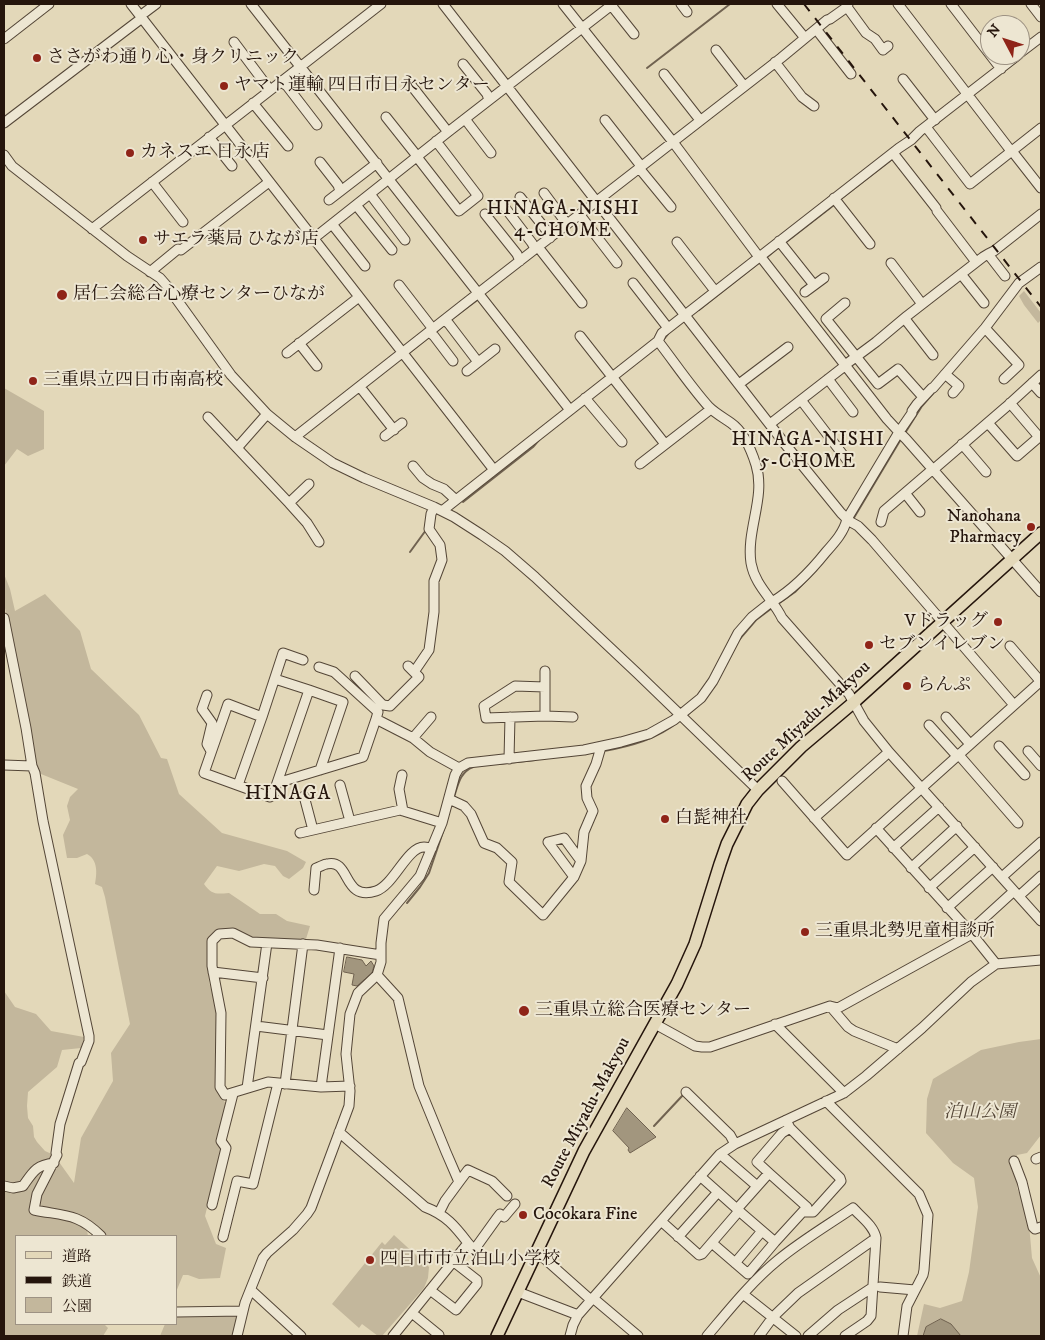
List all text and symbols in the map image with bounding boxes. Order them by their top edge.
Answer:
north arrow [980,15,1030,65]
text: N [984,21,1005,41]
place label: ささがわ通り心・身クリニック [47,47,299,69]
marker: ささがわ通り心・身クリニック [31,52,43,64]
place label: ヤマト運輸 四日市日永センター [234,75,490,97]
marker: ヤマト運輸 四日市日永センター [218,80,230,92]
place label: カネスエ 日永店 [140,142,270,164]
marker: カネスエ 日永店 [124,147,136,159]
district label: HINAGA-NISHI 4-CHOME [485,199,641,243]
place label: サエラ薬局 ひなが店 [153,229,319,251]
marker: サエラ薬局 ひなが店 [137,234,149,246]
place label: 居仁会総合心療センターひなが [73,284,325,306]
marker: 居仁会総合心療センターひなが [55,288,69,302]
place label: 三重県立四日市南高校 [43,370,223,392]
marker: 三重県立四日市南高校 [27,375,39,387]
district label: HINAGA-NISHI 5-CHOME [730,430,886,474]
place label: Nanohana Pharmacy [947,506,1021,548]
marker: Nanohana Pharmacy [1025,521,1037,533]
place label: Vドラッグ [905,611,988,633]
marker: Vドラッグ [992,616,1004,628]
place label: セブンイレブン [879,634,1005,656]
marker: セブンイレブン [863,639,875,651]
street label: Route Miyadu-Makyou [738,657,876,787]
place label: らんぷ [917,675,971,697]
marker: らんぷ [901,680,913,692]
district label: HINAGA [244,783,332,807]
place label: 白髭神社 [675,808,747,830]
marker: 白髭神社 [659,813,671,825]
place label: 三重県北勢児童相談所 [815,921,995,943]
marker: 三重県北勢児童相談所 [799,926,811,938]
place label: 三重県立総合医療センター [535,1000,751,1022]
marker: 三重県立総合医療センター [517,1004,531,1018]
street label: Route Miyadu-Makyou [538,1034,636,1192]
park label: 泊山公園 [944,1102,1016,1124]
place label: Cocokara Fine [533,1204,637,1226]
marker: Cocokara Fine [517,1209,529,1221]
legend [15,1235,178,1325]
text: 道路 [62,1247,92,1266]
place label: 四日市市立泊山小学校 [380,1249,560,1271]
marker: 四日市市立泊山小学校 [364,1254,376,1266]
text: 鉄道 [62,1272,92,1291]
text: 公園 [62,1297,92,1316]

